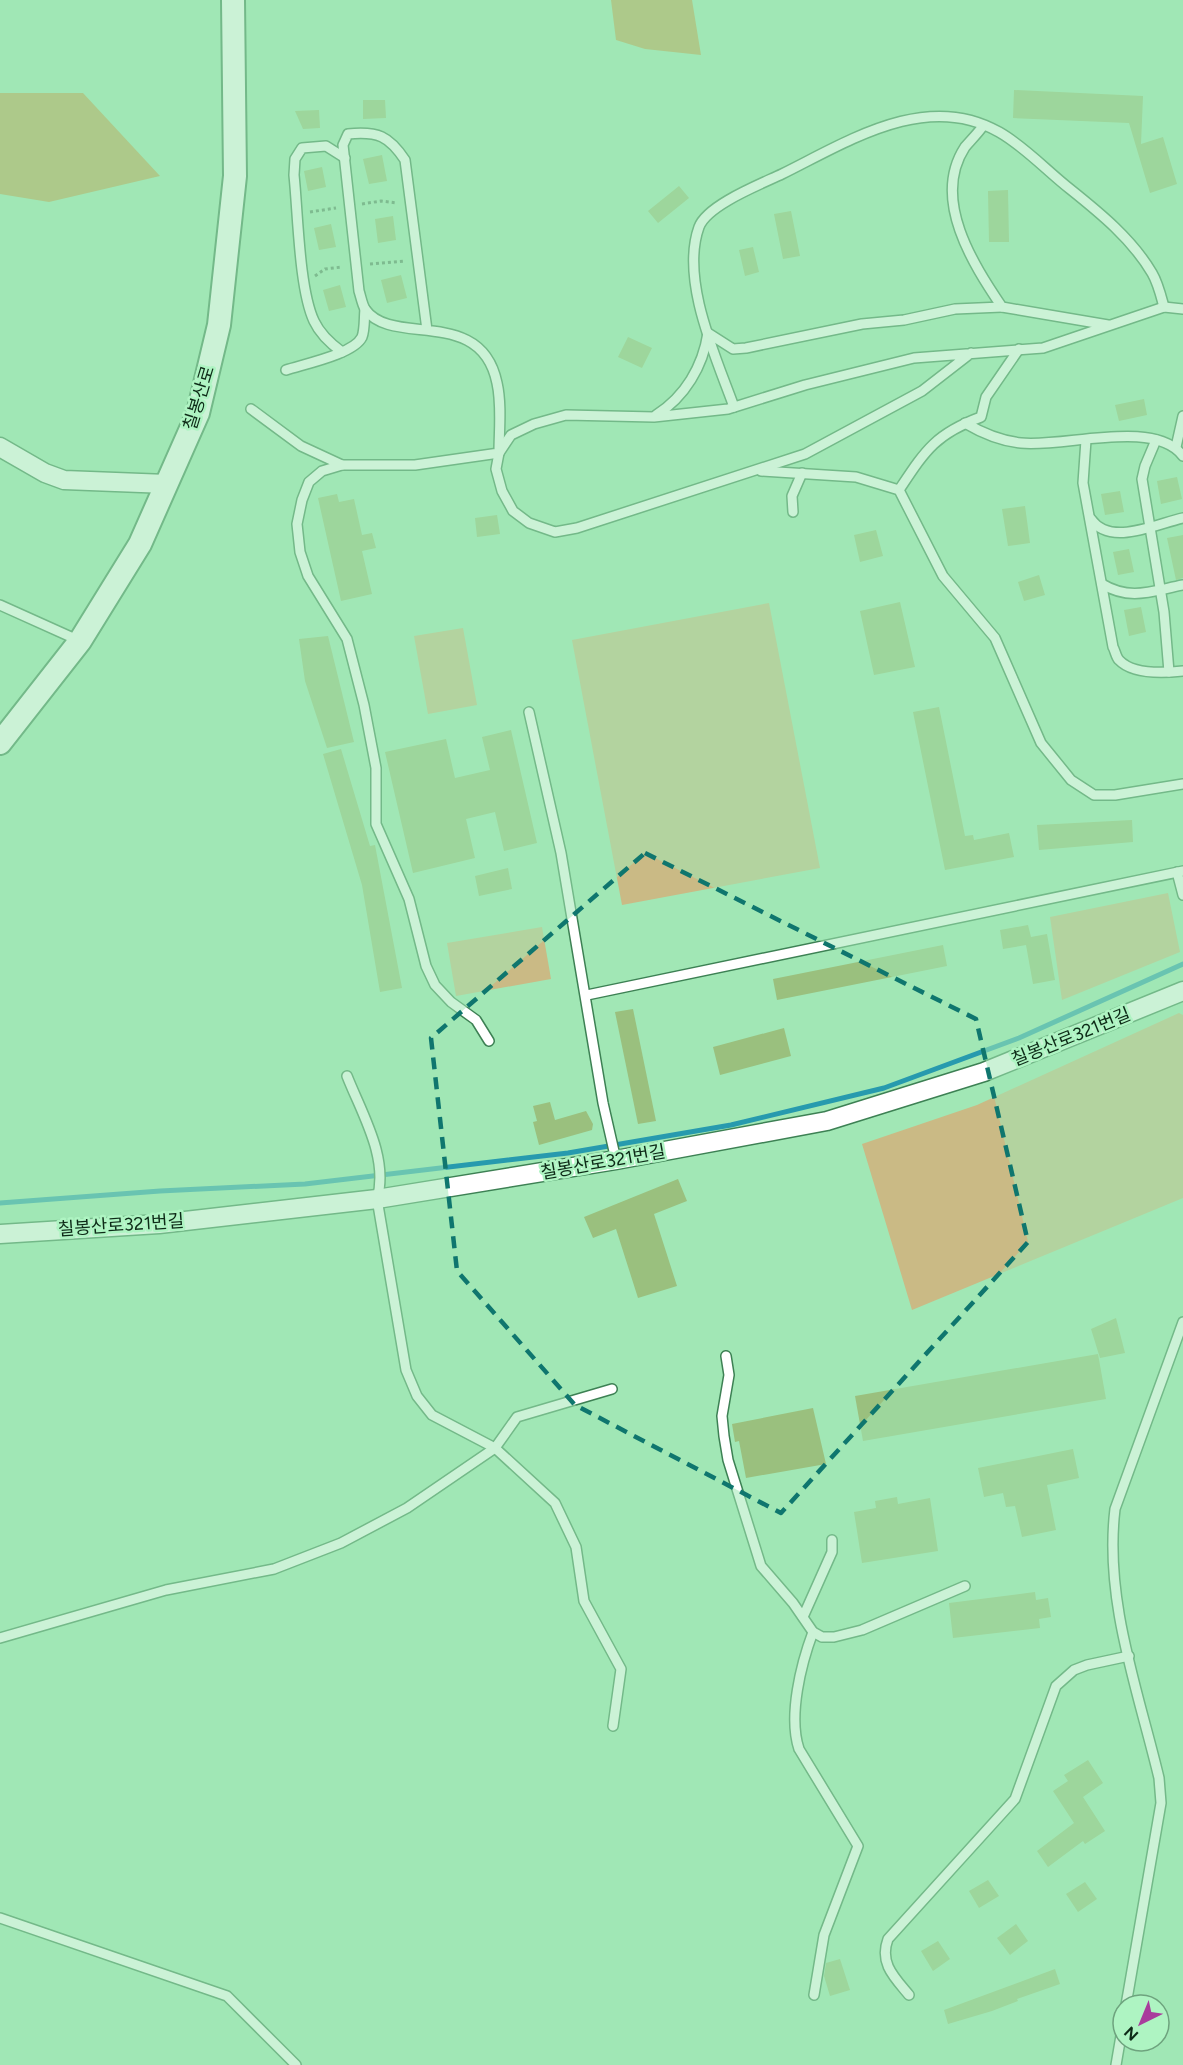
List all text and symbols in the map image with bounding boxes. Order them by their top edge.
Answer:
street label: 칠봉산로 [179,363,219,433]
street label: 칠봉산로321번길 [1008,1003,1134,1071]
street label: 칠봉산로321번길 [539,1140,667,1184]
street label: 칠봉산로321번길 [57,1210,185,1240]
north arrow [1111,1993,1171,2053]
text: N [1120,2022,1142,2045]

